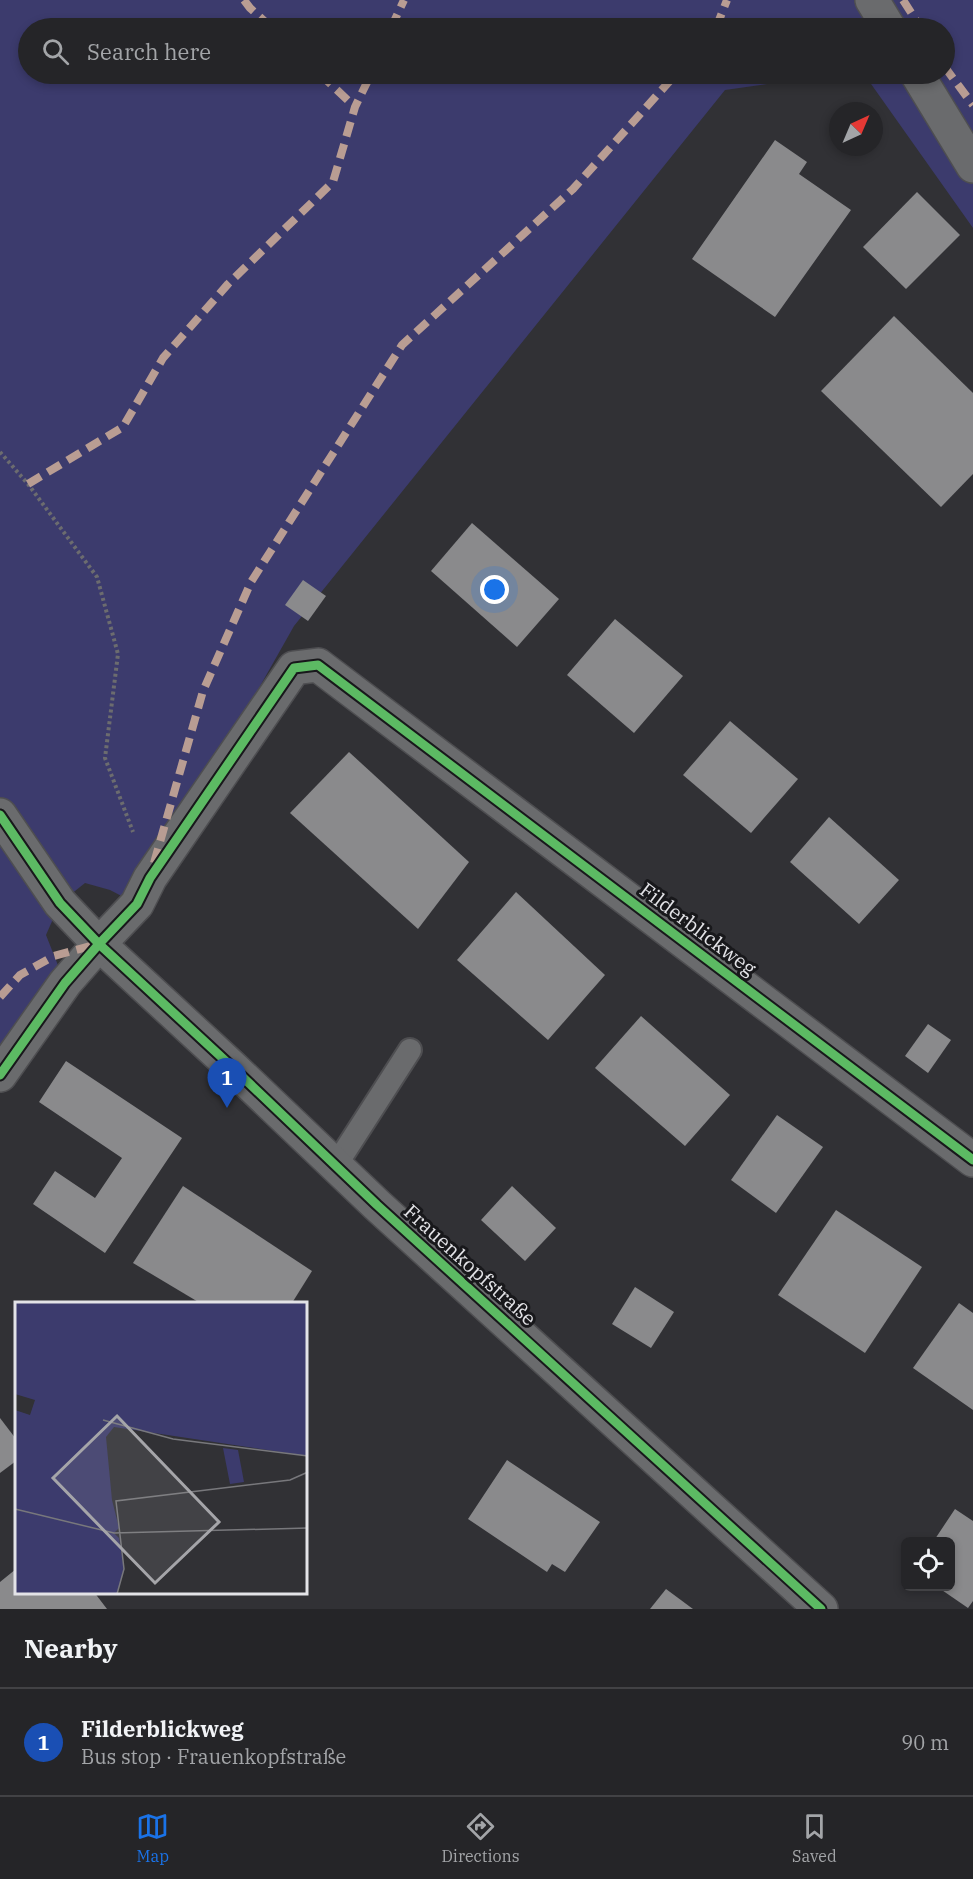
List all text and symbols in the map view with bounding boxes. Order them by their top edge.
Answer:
search box [18,18,955,84]
icon: search [39,35,72,68]
text: Search here [87,37,211,66]
north arrow [829,102,883,156]
your location [480,575,509,604]
street label: Filderblickweg [635,876,762,981]
pin: 1 [208,1058,246,1108]
street label: Frauenkopfstraße [398,1198,542,1331]
inset map [15,1302,308,1594]
map controls [901,1537,955,1591]
button: locate [901,1537,955,1591]
text: Nearby [24,1631,118,1665]
text: Filderblickweg [81,1714,244,1743]
text: 1 [38,1729,50,1756]
text: 90 m [901,1729,949,1756]
text: Bus stop · Frauenkopfstraße [81,1743,346,1770]
tab: Map [136,1810,169,1866]
tab: Directions [442,1810,520,1866]
tab: Saved [792,1810,837,1866]

